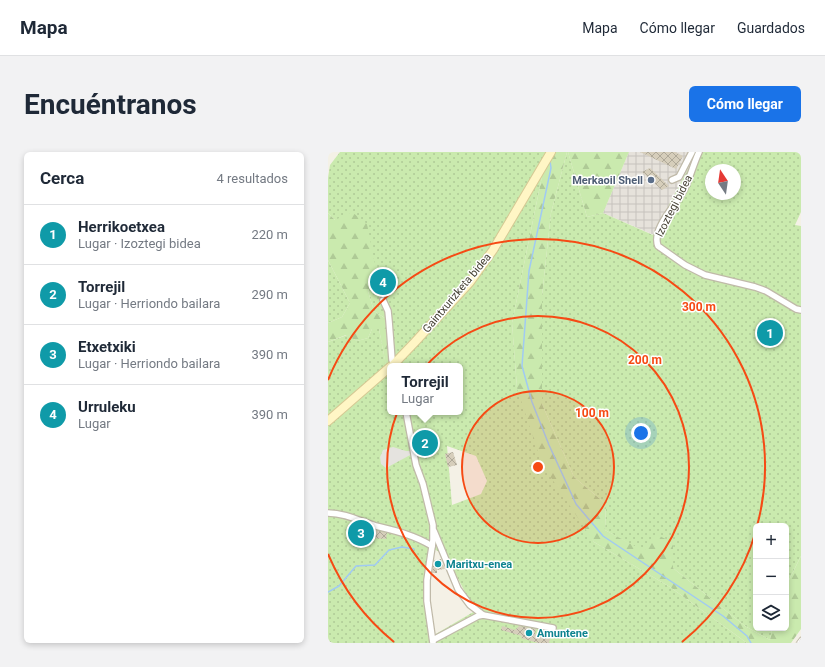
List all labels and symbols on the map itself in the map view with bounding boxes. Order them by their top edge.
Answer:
north arrow [705,164,741,200]
street label: Izoztegi bidea [653,173,695,239]
place label: Merkaoil Shell [572,174,643,187]
marker: Merkaoil Shell [646,175,656,185]
street label: Gaintxurizketa bidea [420,251,494,335]
pin: 4 [370,267,396,297]
text: 300 m [682,300,716,314]
pin: 1 [757,318,783,348]
text: 200 m [628,353,662,367]
text: 100 m [575,406,609,420]
your location [631,423,651,443]
pin: 2 [412,428,438,458]
centre of rings [531,460,545,474]
pin: 3 [348,518,374,548]
place label: Maritxu-enea [446,558,512,571]
marker: Maritxu-enea [433,559,443,569]
place label: Amuntene [537,627,588,640]
marker: Amuntene [524,628,534,638]

